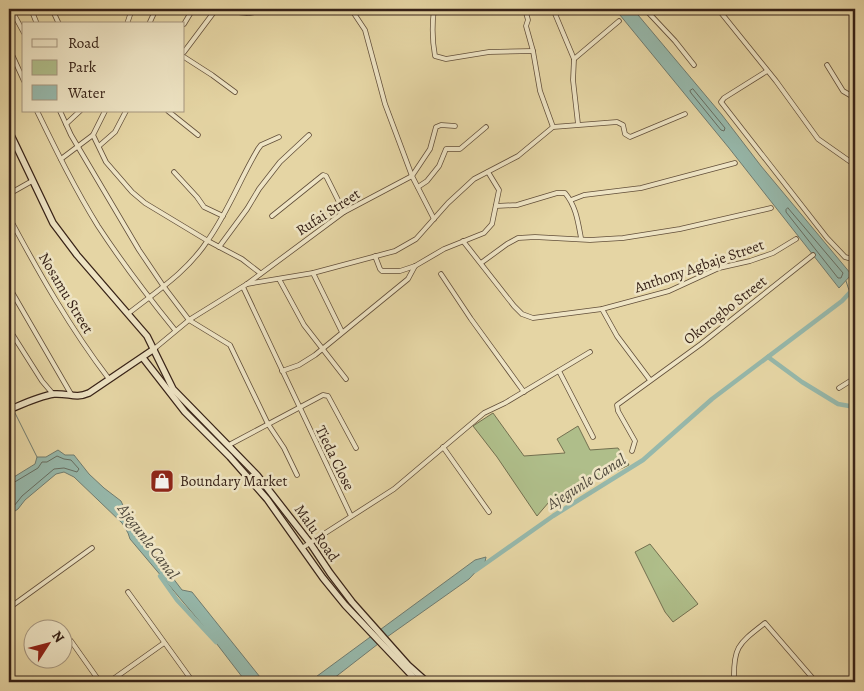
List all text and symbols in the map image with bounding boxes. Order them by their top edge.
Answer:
legend [22,22,185,112]
text: Road [68,33,100,53]
text: Park [68,57,97,77]
text: Water [67,83,105,103]
street label: Rufai Street [292,184,364,240]
street label: Anthony Agbaje Street [631,234,767,298]
street label: Nosamu Street [34,249,98,337]
street label: Okorogbo Street [679,271,771,349]
street label: Tieda Close [311,422,359,494]
water label: Ajegunle Canal [542,449,630,515]
shop icon: Boundary Market [149,468,175,494]
place label: Boundary Market [180,471,287,491]
water label: Ajegunle Canal [112,498,184,584]
street label: Malu Road [290,500,345,566]
north arrow [22,618,72,668]
text: N [47,627,69,646]

